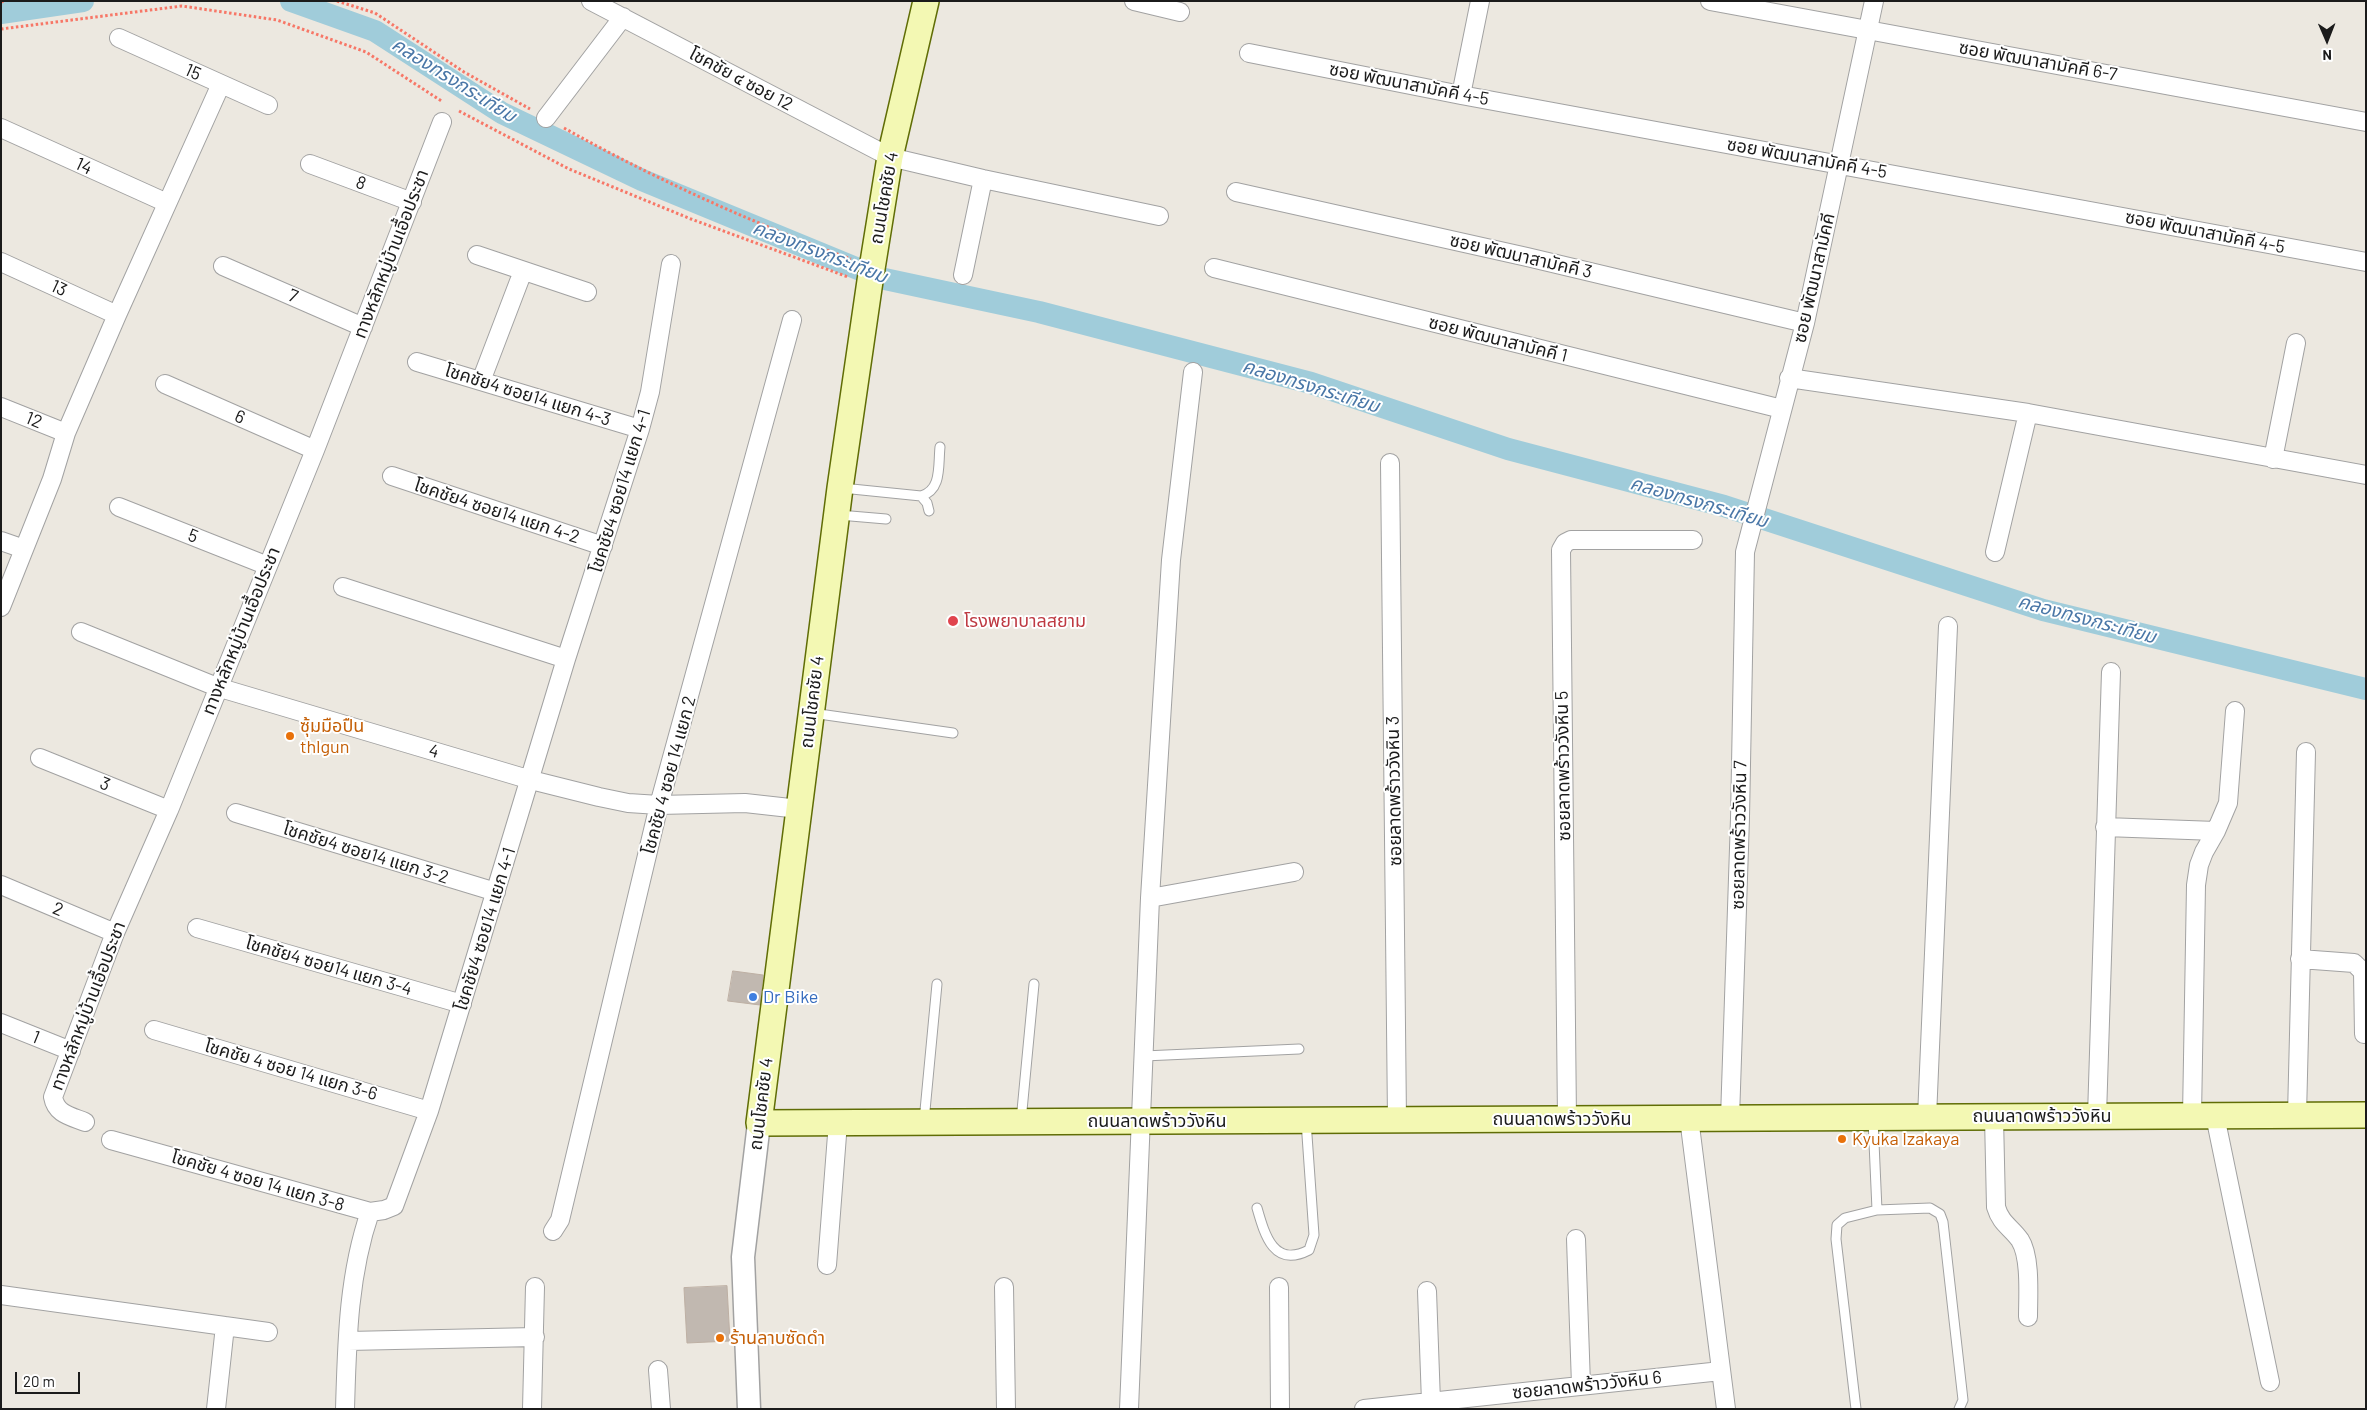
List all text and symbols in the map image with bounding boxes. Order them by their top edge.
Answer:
north arrow [2302,15,2352,65]
water label: คลองทรงกระเทียม [388,33,520,127]
street label: ซอย พัฒนาสามัคคี 6-7 [1957,36,2119,86]
street label: โชคชัย ๔ ซอย 12 [685,43,797,115]
text: N [2322,47,2332,64]
street label: ซอย พัฒนาสามัคคี 4-5 [1327,58,1491,110]
street label: 15 [182,59,204,85]
street label: ซอย พัฒนาสามัคคี 4-5 [1725,133,1889,183]
street label: ถนนโชคชัย 4 [865,150,903,246]
street label: 14 [72,153,96,179]
street label: ทางหลักหมู่บ้านเอื้อประชา [349,166,433,342]
street label: 8 [353,171,369,195]
street label: ซอย พัฒนาสามัคคี 4-5 [2123,206,2287,258]
street label: ซอย พัฒนาสามัคคี [1789,211,1839,345]
water label: คลองทรงกระเทียม [750,216,890,288]
street label: ซอย พัฒนาสามัคคี 3 [1448,229,1594,283]
street label: 13 [47,275,71,301]
street label: 7 [285,284,301,308]
street label: ซอย พัฒนาสามัคคี 1 [1426,311,1570,367]
water label: คลองทรงกระเทียม [1240,354,1382,418]
street label: โชคชัย4 ซอย14 แยก 4-3 [442,359,614,431]
street label: 6 [231,405,249,429]
street label: 12 [23,407,45,433]
street label: โชคชัย4 ซอย14 แยก 4-1 [585,407,655,575]
water label: คลองทรงกระเทียม [1628,471,1770,533]
street label: โชคชัย4 ซอย14 แยก 4-2 [412,474,582,548]
street label: 5 [185,524,201,548]
street label: ทางหลักหมู่บ้านเอื้อประชา [197,544,285,718]
water label: คลองทรงกระเทียม [2016,590,2158,648]
place label: โรงพยาบาลสยาม [964,610,1086,632]
marker: โรงพยาบาลสยาม [946,614,960,628]
street label: ถนนโชคชัย 4 [796,654,828,750]
street label: ซอยลาดพร้าววังหิน 5 [1551,691,1575,841]
street label: โชคชัย 4 ซอย 14 แยก 2 [637,694,701,856]
place label: ซุ้มมือปืน thlgun [300,715,364,758]
street label: ซอยลาดพร้าววังหิน 3 [1382,716,1406,866]
marker: ซุ้มมือปืน thlgun [284,730,296,742]
street label: 4 [426,739,442,763]
street label: ซอยลาดพร้าววังหิน 7 [1727,760,1751,910]
street label: 3 [97,772,113,796]
street label: โชคชัย4 ซอย14 แยก 3-2 [281,818,451,888]
street label: โชคชัย4 ซอย14 แยก 4-1 [450,845,520,1013]
street label: 2 [49,897,67,921]
street label: ทางหลักหมู่บ้านเอื้อประชา [46,918,130,1094]
street label: โชคชัย4 ซอย14 แยก 3-4 [243,932,415,1000]
place label: Dr Bike [763,986,818,1008]
marker: Dr Bike [747,991,759,1003]
street label: 1 [29,1026,43,1048]
street label: โชคชัย 4 ซอย 14 แยก 3-6 [202,1035,380,1105]
street label: ถนนโชคชัย 4 [745,1056,777,1152]
street label: ถนนลาดพร้าววังหิน [1972,1105,2112,1127]
street label: ถนนลาดพร้าววังหิน [1492,1108,1632,1130]
street label: ถนนลาดพร้าววังหิน [1087,1110,1227,1132]
place label: Kyuka Izakaya [1852,1128,1959,1150]
marker: Kyuka Izakaya [1836,1133,1848,1145]
street label: โชคชัย 4 ซอย 14 แยก 3-8 [169,1146,347,1216]
place label: ร้านลาบซัดดำ [730,1327,825,1349]
marker: ร้านลาบซัดดำ [714,1332,726,1344]
scale bar [18,1362,82,1394]
street label: ซอยลาดพร้าววังหิน 6 [1511,1366,1663,1404]
text: 20 m [23,1372,55,1390]

